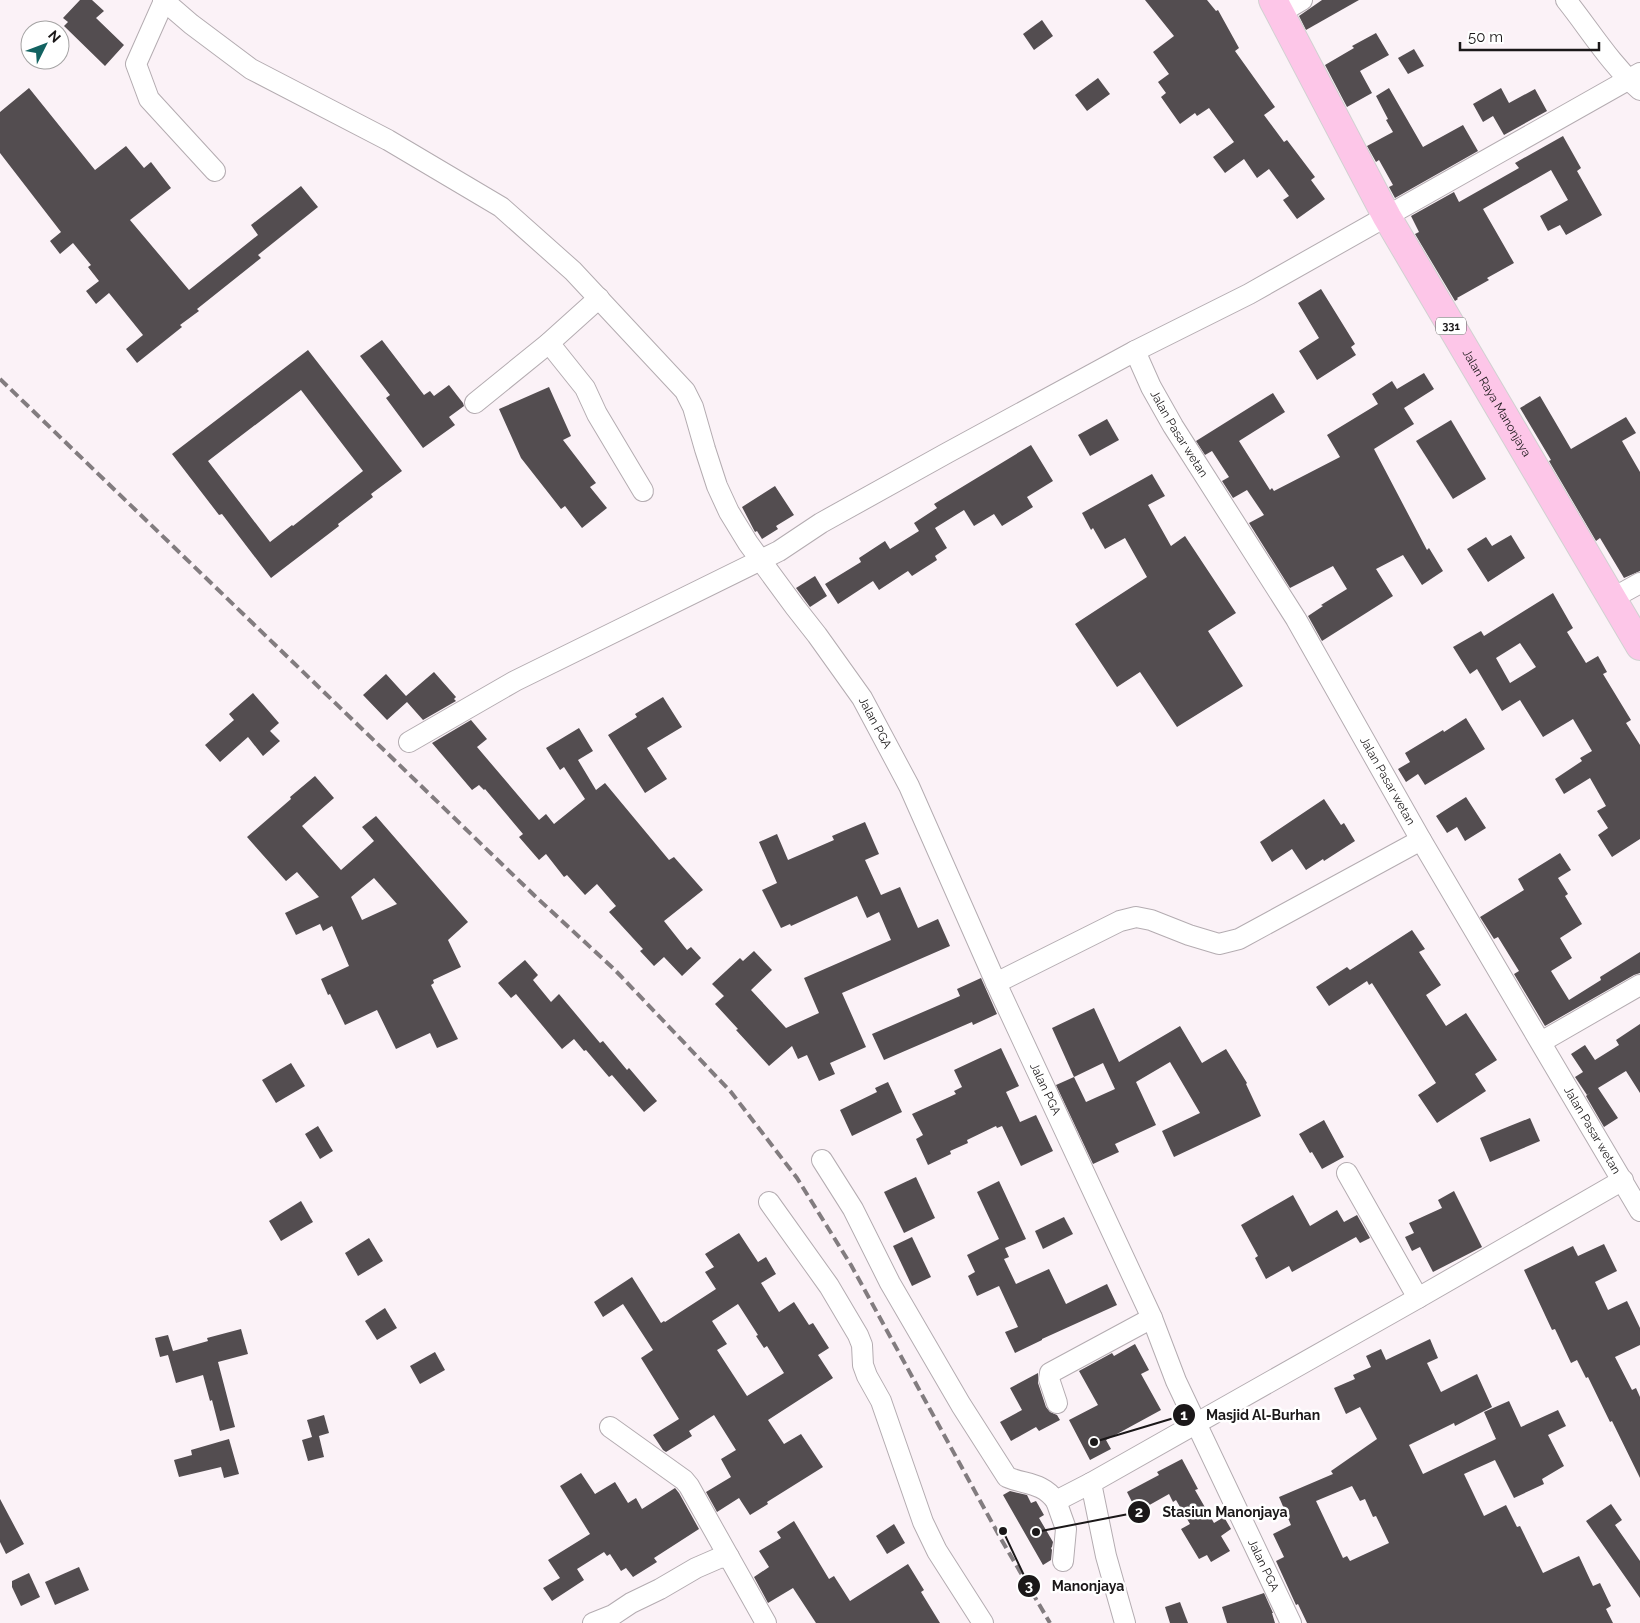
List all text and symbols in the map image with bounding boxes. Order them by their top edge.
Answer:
north arrow [20,20,70,70]
scale bar [1460,20,1599,52]
text: N [45,27,64,46]
text: 50 m [1468,28,1503,46]
road number: 331 [1436,318,1466,334]
street label: Jalan Raya Manonjaya [1460,347,1534,459]
street label: Jalan Pasar wetan [1147,388,1211,480]
street label: Jalan PGA [856,695,895,751]
street label: Jalan Pasar wetan [1357,734,1418,827]
street label: Jalan PGA [1027,1061,1064,1117]
street label: Jalan Pasar wetan [1561,1084,1624,1177]
callout: Masjid Al-Burhan [1171,1400,1331,1429]
text: 1 [1180,1406,1188,1424]
text: Masjid Al-Burhan [1206,1407,1320,1423]
callout: Stasiun Manonjaya [1127,1497,1297,1526]
text: 2 [1135,1503,1143,1521]
text: Stasiun Manonjaya [1162,1504,1288,1520]
street label: Jalan PGA [1245,1537,1282,1594]
callout: Manonjaya [1017,1571,1134,1600]
text: 3 [1025,1577,1033,1595]
text: Manonjaya [1052,1578,1124,1594]

